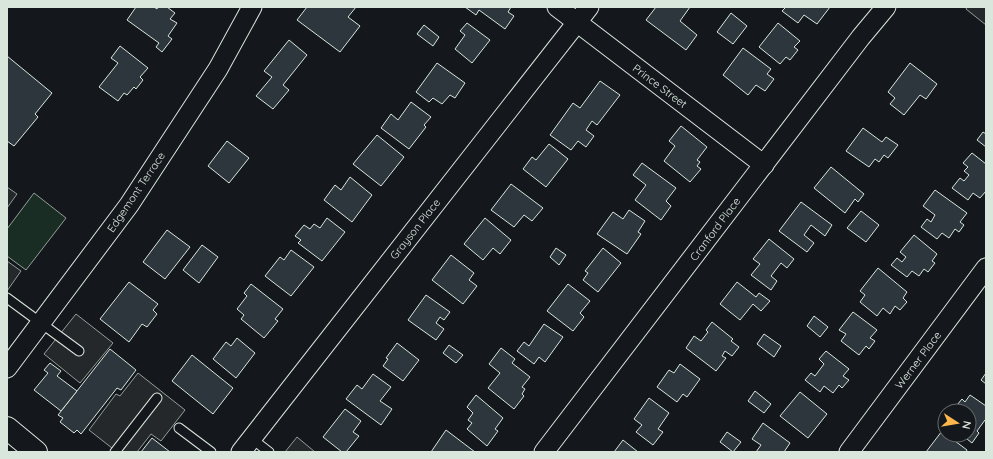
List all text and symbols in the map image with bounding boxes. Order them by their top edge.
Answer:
street label: Prince Street [630,61,690,111]
street label: Edgemont Terrace [104,149,168,235]
street label: Cranford Place [687,195,743,263]
street label: Grayson Place [387,196,443,262]
street label: Werner Place [892,328,944,392]
north arrow [937,403,977,443]
text: N [959,420,974,430]

